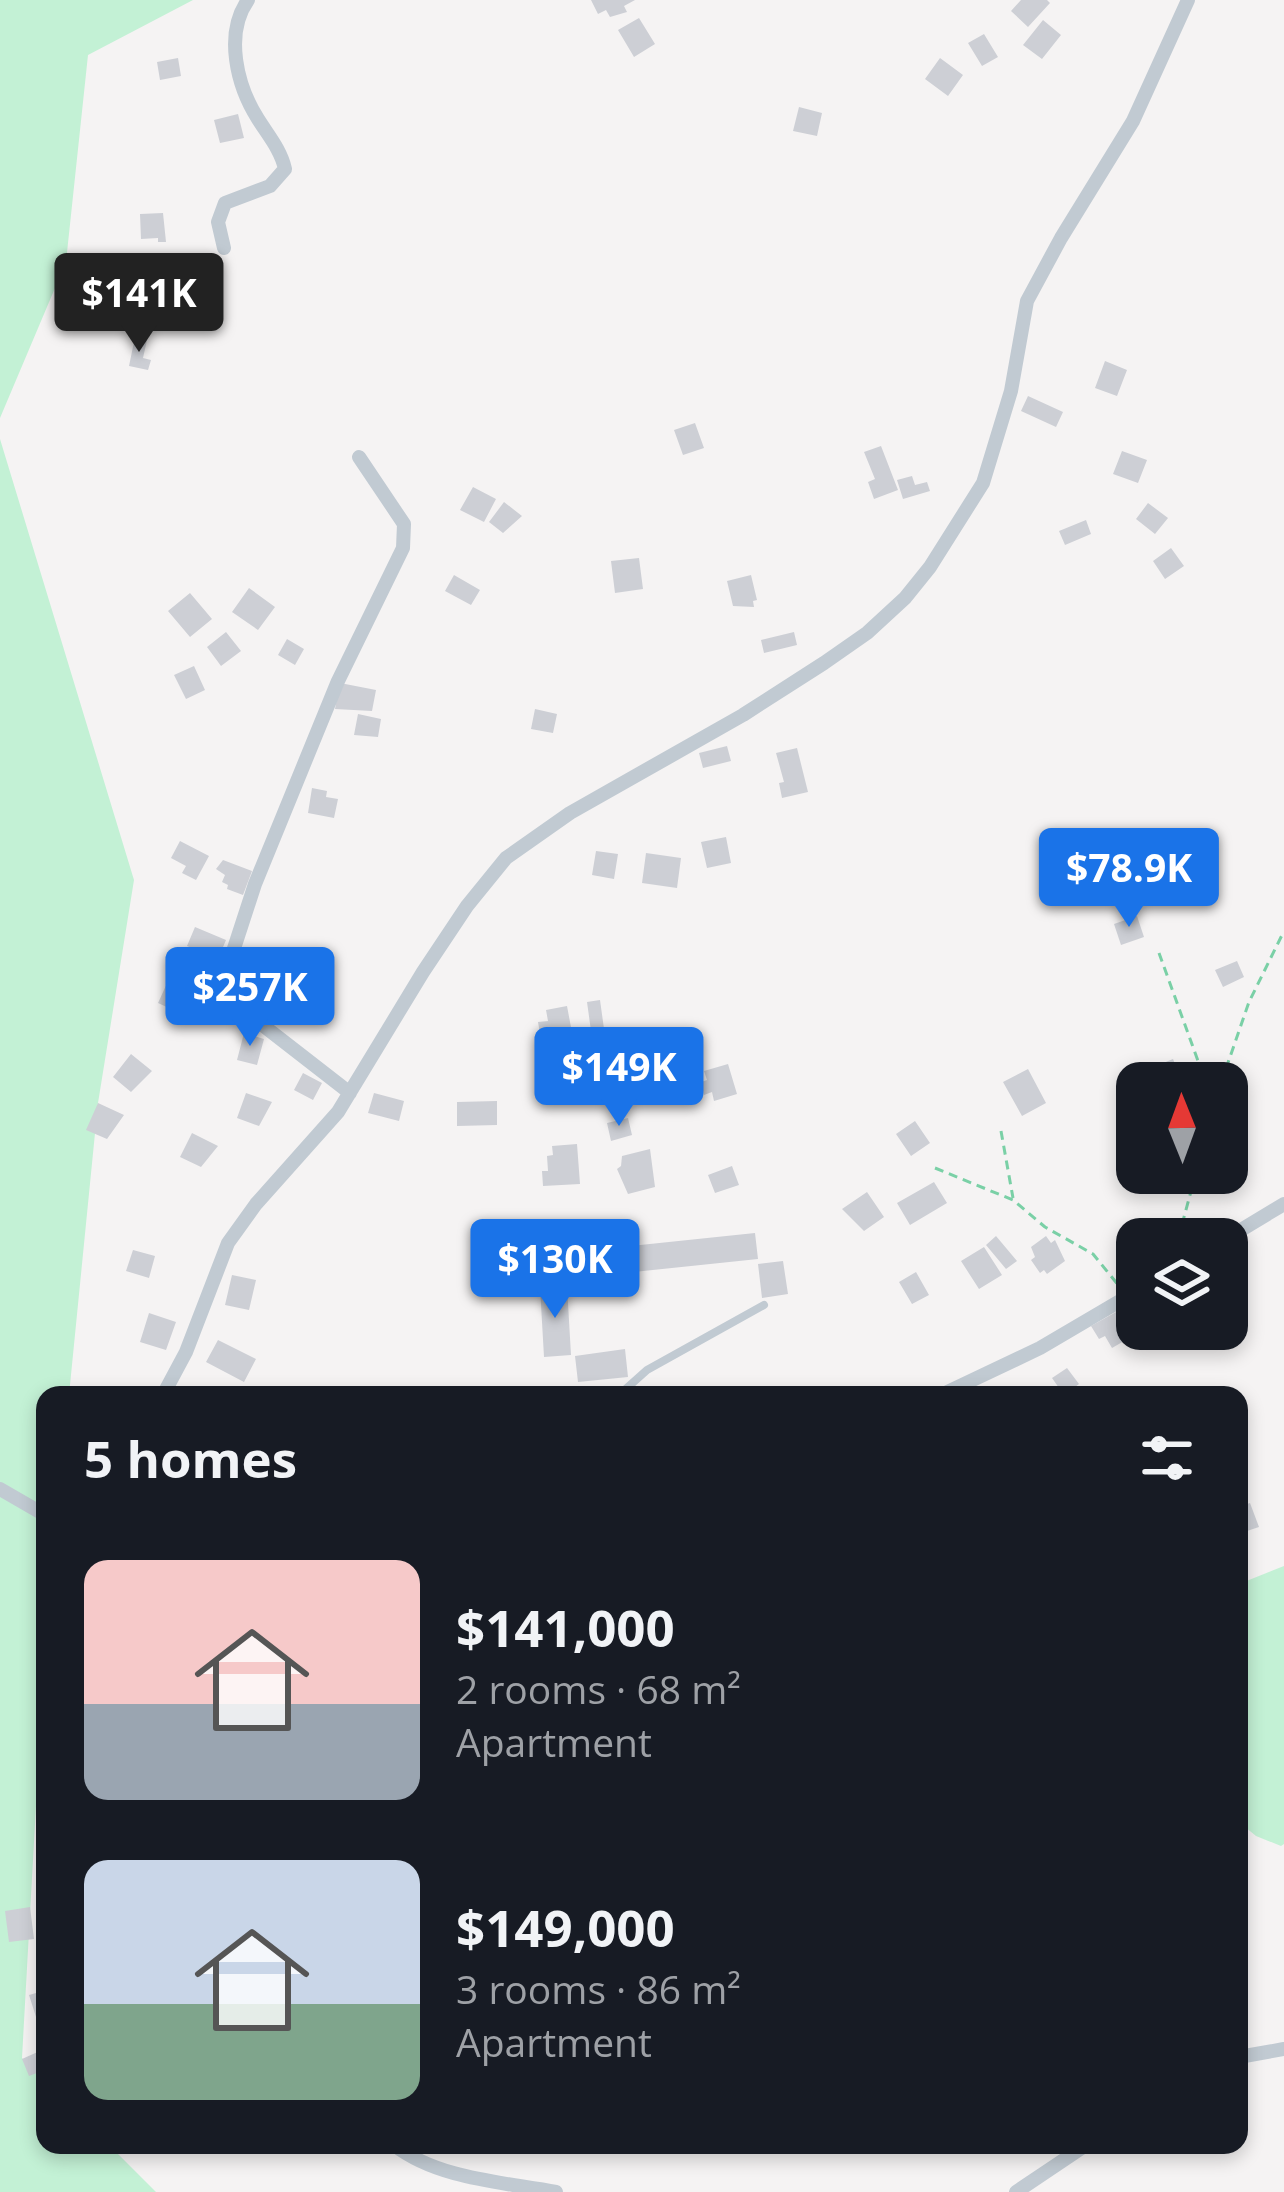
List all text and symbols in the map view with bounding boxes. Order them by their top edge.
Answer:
pin: $141K [55,253,223,355]
text: $141K [81,265,197,318]
pin: $78.9K [1031,828,1227,930]
text: $78.9K [1066,840,1192,893]
pin: $257K [166,947,334,1049]
text: $257K [192,959,308,1012]
pin: $149K [535,1027,703,1129]
text: $149K [561,1039,677,1092]
north arrow [1116,1062,1248,1194]
map controls [1116,1062,1248,1350]
button: layers [1116,1218,1248,1350]
pin: $130K [471,1219,639,1321]
text: $130K [497,1231,613,1284]
text: 5 homes [84,1423,297,1493]
icon: filters [1134,1425,1200,1491]
text: $141,000 [456,1592,675,1662]
icon: home [180,1608,324,1752]
text: 2 rooms · 68 m² [456,1662,741,1715]
text: Apartment [456,1715,652,1768]
text: $149,000 [456,1892,675,1962]
icon: home [180,1908,324,2052]
text: 3 rooms · 86 m² [456,1962,741,2015]
text: Apartment [456,2015,652,2068]

